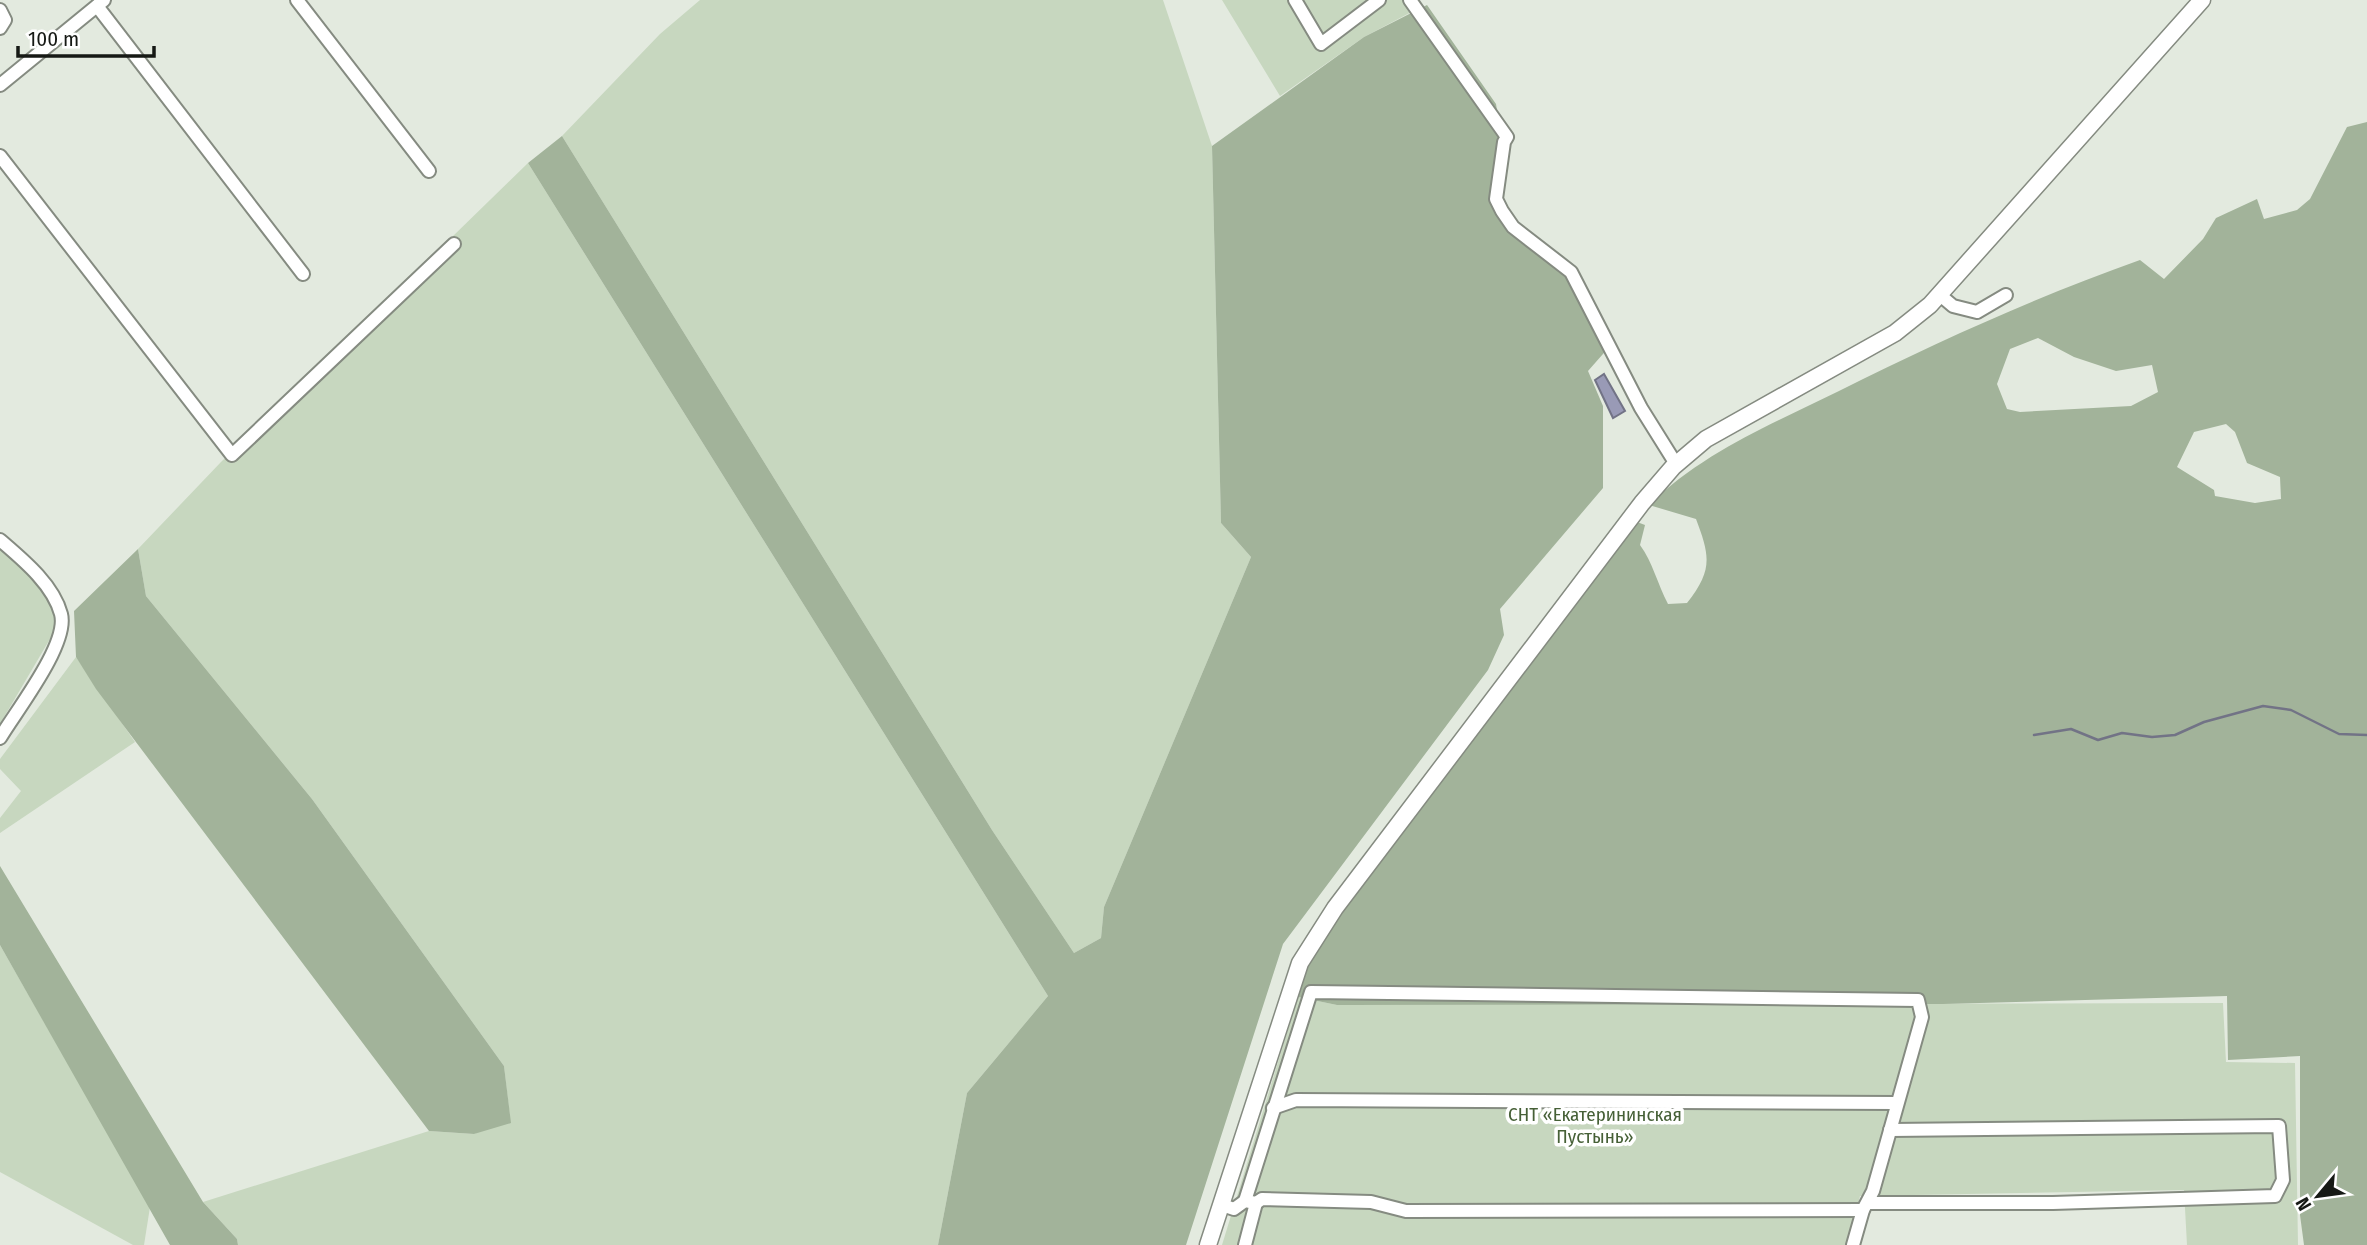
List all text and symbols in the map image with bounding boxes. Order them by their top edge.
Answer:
scale bar [18,14,154,58]
text: 100 m [28,26,79,52]
park label: СНТ «Екатерининская Пустынь» [1508,1103,1682,1148]
north arrow [2283,1161,2353,1231]
text: N [2291,1193,2316,1215]

